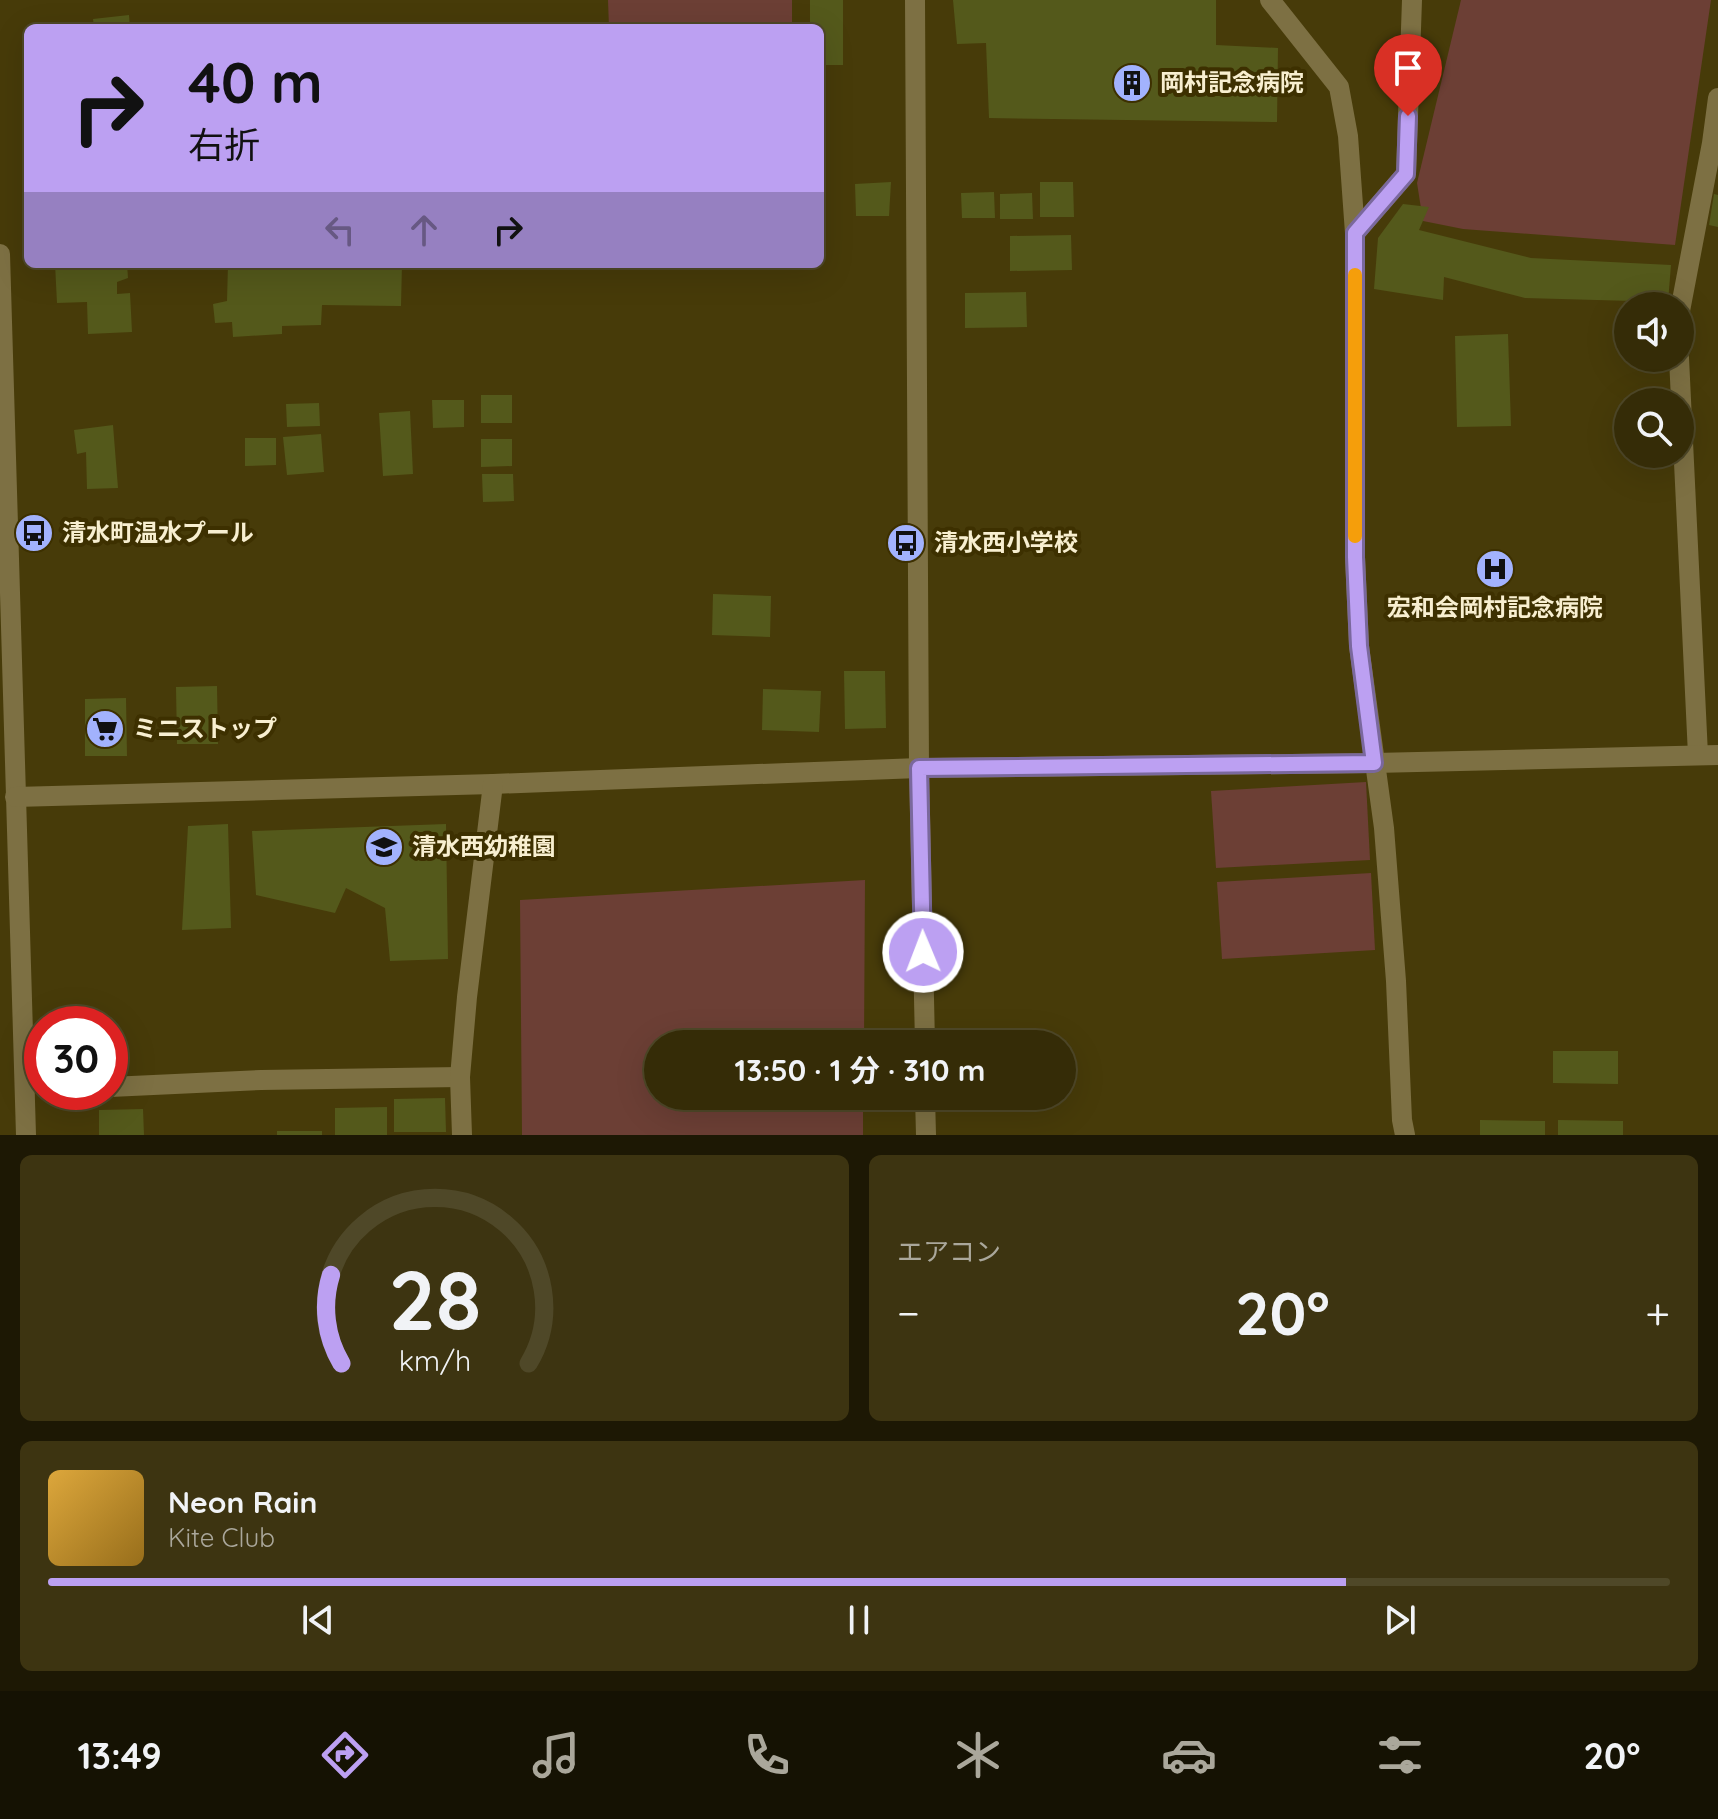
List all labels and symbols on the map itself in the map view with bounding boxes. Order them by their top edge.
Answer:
pin [1374,34,1442,116]
building icon: 岡村記念病院 [1111,62,1153,104]
place label: 岡村記念病院 [1160,67,1304,97]
bus stop icon: 清水町温水プール [13,512,55,554]
place label: 清水町温水プール [62,517,254,547]
bus stop icon: 清水西小学校 [885,522,927,564]
place label: 清水西小学校 [934,527,1078,557]
hospital icon: 宏和会岡村記念病院 [1474,548,1516,590]
place label: 宏和会岡村記念病院 [1387,592,1603,622]
supermarket icon: ミニストップ [84,708,126,750]
place label: ミニストップ [133,713,277,743]
school or university icon: 清水西幼稚園 [363,826,405,868]
place label: 清水西幼稚園 [412,831,556,861]
position arrow [881,910,965,994]
speed limit sign: 30 [24,1006,128,1110]

